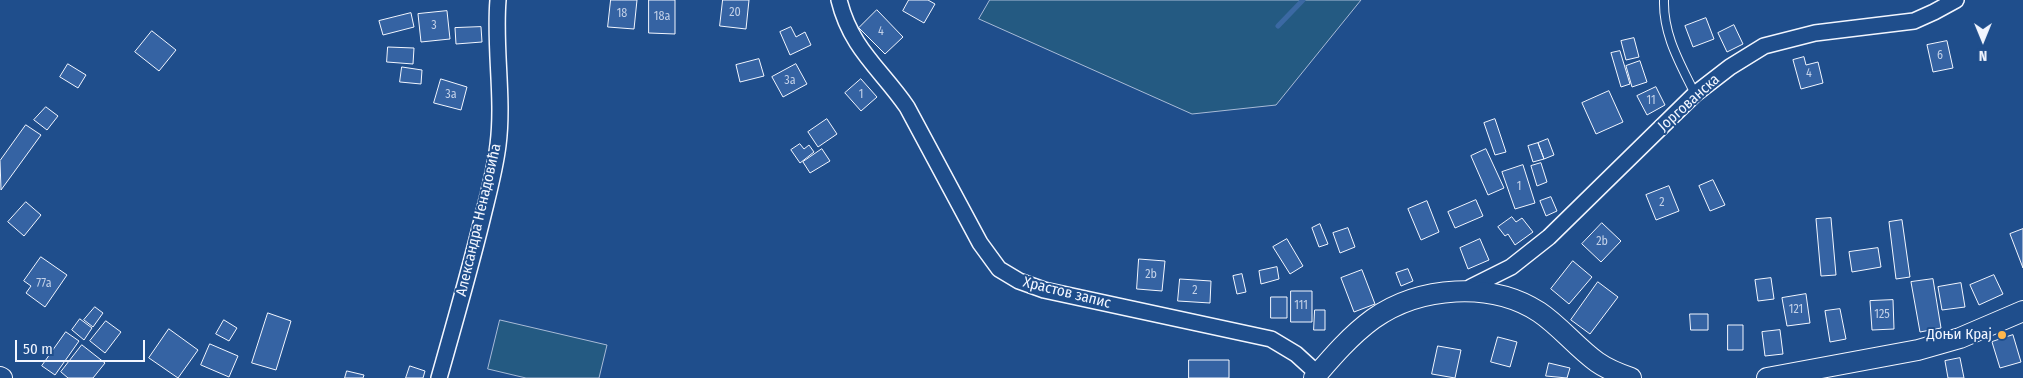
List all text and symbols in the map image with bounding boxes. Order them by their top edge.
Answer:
house number: 20 [729,6,741,20]
house number: 18 [617,7,627,21]
house number: 18a [654,10,670,24]
north arrow [1958,15,2008,65]
house number: 3 [431,19,437,33]
house number: 4 [878,25,884,39]
text: N [1979,47,1987,64]
house number: 6 [1937,49,1943,63]
house number: 4 [1806,67,1812,81]
street label: Јоргованска [1655,71,1723,135]
house number: 3a [784,74,796,88]
house number: 3a [445,88,457,102]
house number: 1 [859,88,863,102]
house number: 11 [1646,94,1656,108]
street label: Александра Ненадовића [453,142,505,298]
house number: 1 [1517,180,1521,194]
house number: 2 [1659,196,1665,210]
house number: 2b [1596,235,1608,249]
house number: 2b [1145,268,1157,282]
street label: Храстов запис [1021,273,1113,313]
house number: 77a [36,277,52,291]
house number: 2 [1192,284,1198,298]
house number: 111 [1294,299,1308,313]
house number: 121 [1789,303,1803,317]
house number: 125 [1874,308,1890,322]
place label: Доњи Крај [1926,326,1992,344]
marker: Доњи Крај [1996,329,2008,341]
scale bar [18,330,148,362]
text: 50 m [23,340,53,358]

